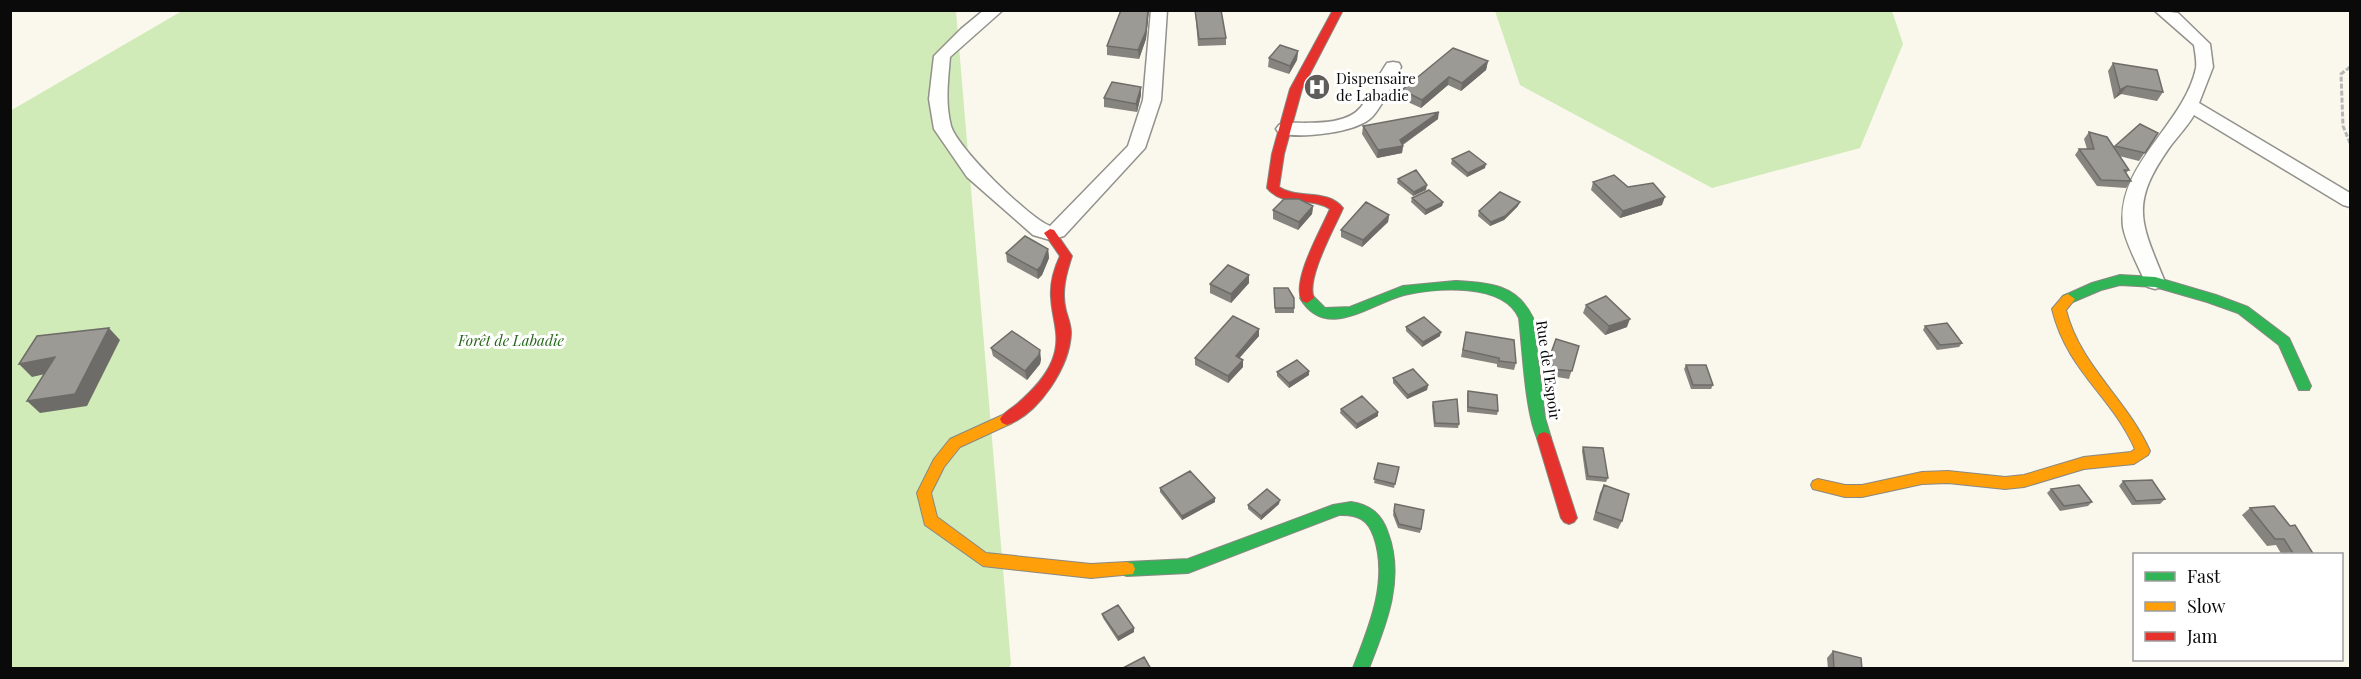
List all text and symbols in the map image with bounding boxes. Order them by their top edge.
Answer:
place label: Dispensaire de Labadie [1336,68,1416,105]
hospital icon: Dispensaire de Labadie [1302,72,1332,102]
street label: Rue de l'Espoir [1532,319,1566,421]
park label: Forêt de Labadie [457,330,565,350]
legend [2133,553,2343,661]
text: Fast [2187,564,2221,588]
text: Slow [2187,594,2225,618]
text: Jam [2186,624,2217,648]

